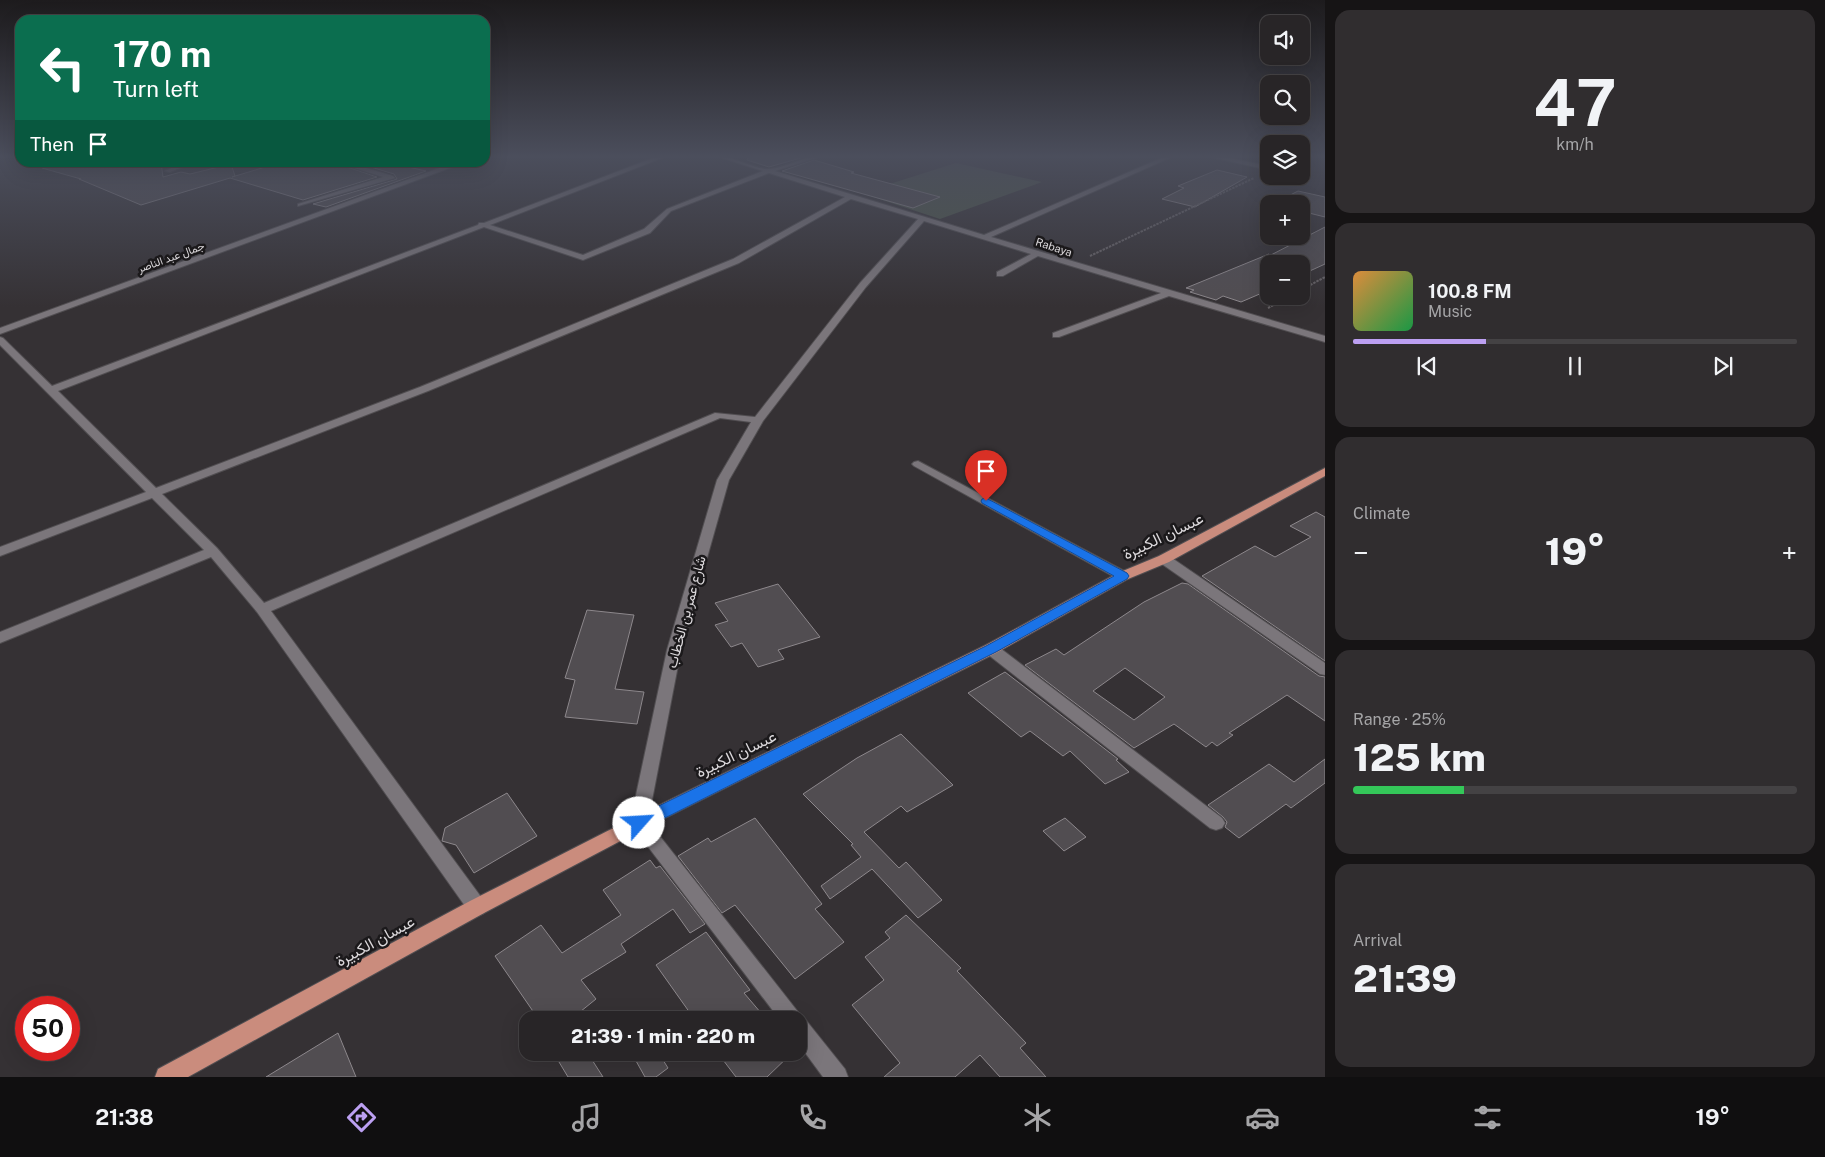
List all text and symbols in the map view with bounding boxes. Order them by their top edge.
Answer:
map controls [1260,15,1310,305]
button: sound [1260,15,1310,65]
text: 170 m [113,34,211,75]
icon: left [30,35,95,100]
text: 47 [1533,64,1617,141]
button: search [1260,75,1310,125]
text: Turn left [113,76,199,102]
icon: arrive [84,130,112,158]
text: Then [30,133,74,155]
button: layers [1260,135,1310,185]
text: km/h [1556,135,1594,154]
button: + [1260,195,1310,245]
street label: Rabaya [1034,235,1074,259]
street label: جمال عبد الناصر [135,239,206,276]
button: − [1260,255,1310,305]
text: 100.8 FM [1428,280,1512,302]
text: Music [1428,302,1472,321]
icon: previous [1413,352,1441,380]
icon: pause [1561,352,1589,380]
icon: next [1709,352,1737,380]
pin [965,450,1007,501]
icon: arrive [972,457,1000,485]
text: Climate [1353,504,1410,523]
street label: عبسان الكبيرة [1120,508,1207,565]
text: 19° [1545,529,1605,574]
text: − [1353,536,1369,569]
text: + [1781,536,1797,569]
street label: شارع عمر بن الخطاب [663,554,712,671]
text: Range · 25% [1353,710,1446,729]
street label: عبسان الكبيرة [693,726,780,783]
text: 125 km [1353,735,1486,780]
position arrow [612,796,664,848]
street label: عبسان الكبيرة [332,912,418,971]
text: Arrival [1353,931,1402,950]
text: 21:39 [1353,956,1457,1001]
speed limit sign: 50 [15,996,80,1061]
text: 21:39 · 1 min · 220 m [571,1025,755,1047]
icon: directions [344,1100,379,1135]
icon: music [569,1100,604,1135]
icon: phone [795,1100,830,1135]
icon: climate [1020,1100,1055,1135]
icon: car [1245,1100,1280,1135]
icon: filters [1470,1100,1505,1135]
text: 21:38 [95,1104,154,1130]
text: 19° [1696,1104,1730,1130]

